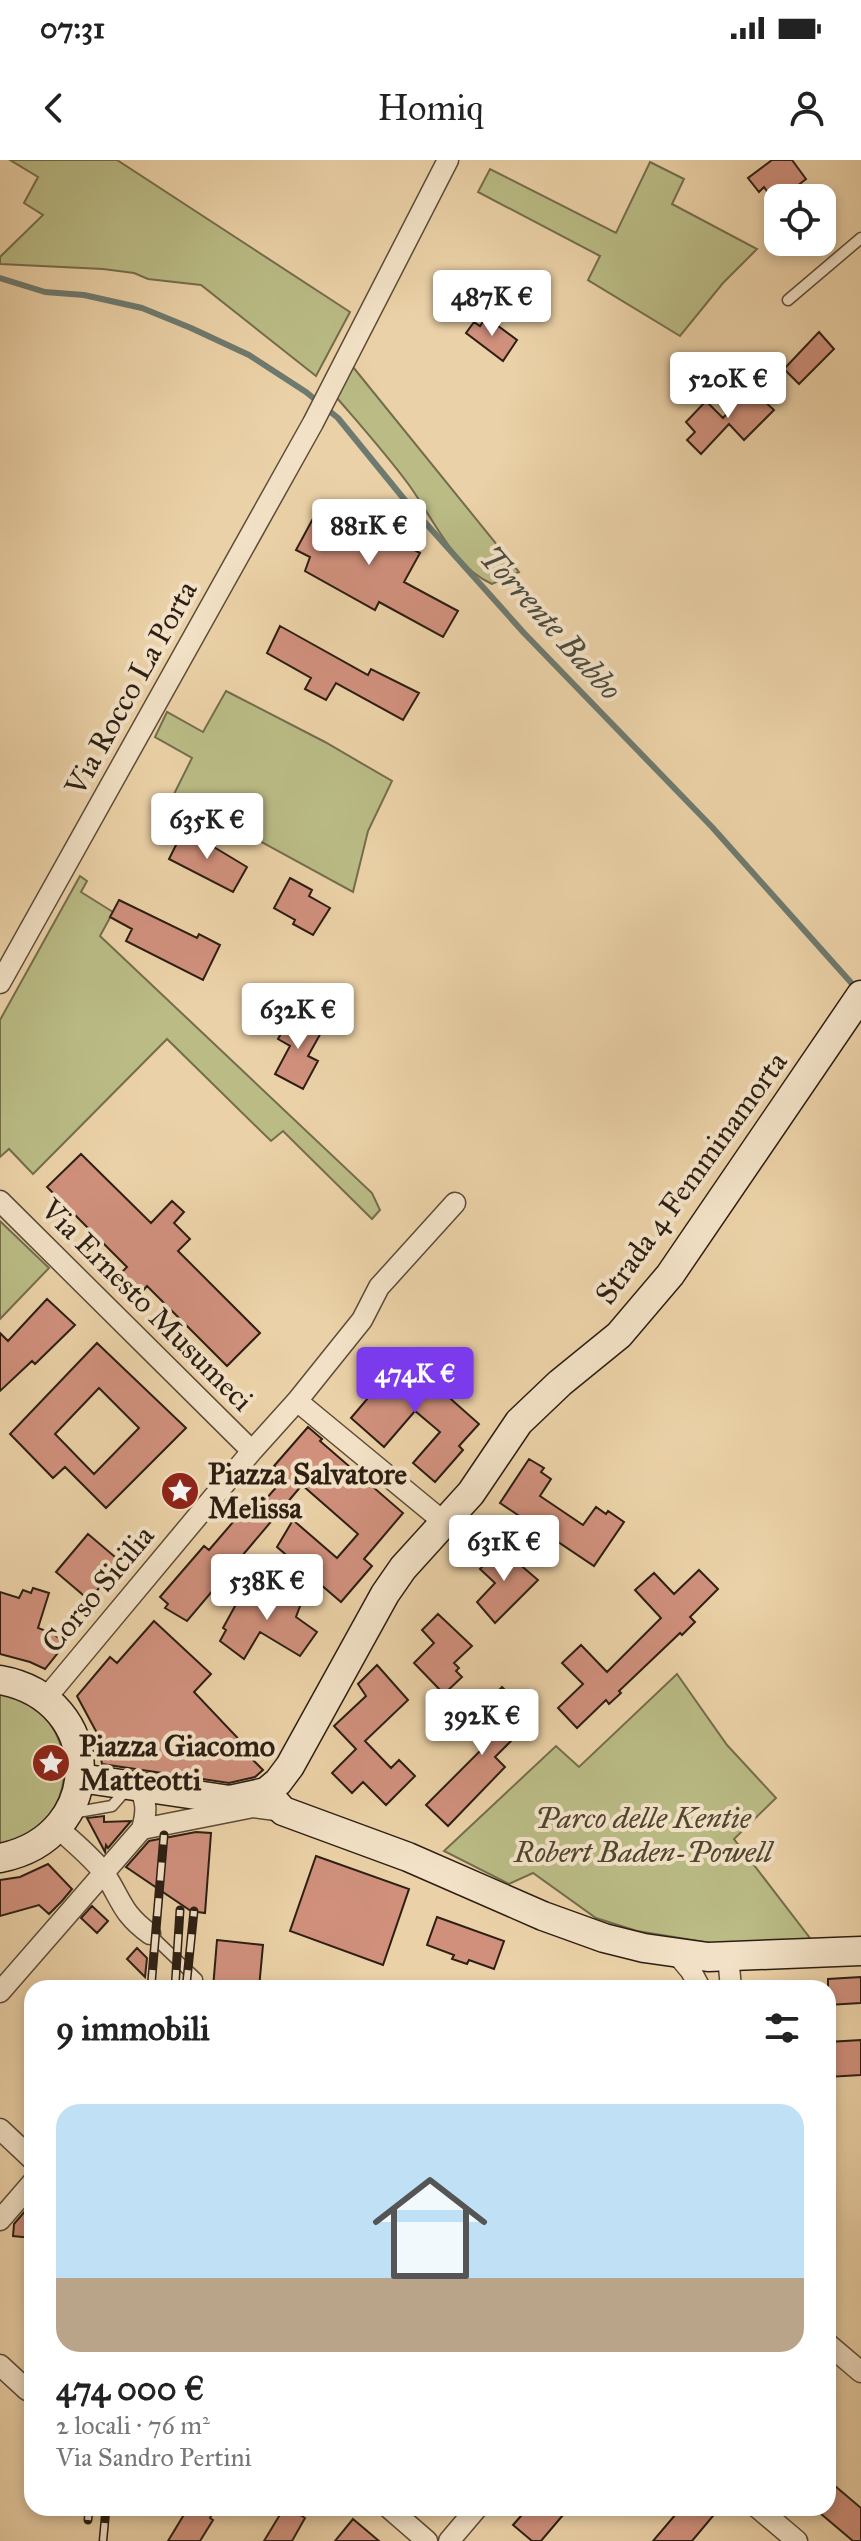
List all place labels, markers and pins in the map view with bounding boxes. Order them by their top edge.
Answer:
pin: 487K € [427,270,557,338]
pin: 520K € [663,352,793,420]
pin: 881K € [304,499,434,567]
pin: 635K € [142,793,272,861]
pin: 632K € [233,983,363,1051]
pin: 474K € [350,1347,480,1415]
place label: Piazza Salvatore Melissa [208,1456,408,1526]
place icon: Piazza Salvatore Melissa [159,1470,201,1512]
pin: 631K € [439,1515,569,1583]
pin: 538K € [202,1554,332,1622]
pin: 392K € [417,1689,547,1757]
place label: Piazza Giacomo Matteotti [79,1728,275,1798]
place icon: Piazza Giacomo Matteotti [30,1742,72,1784]

